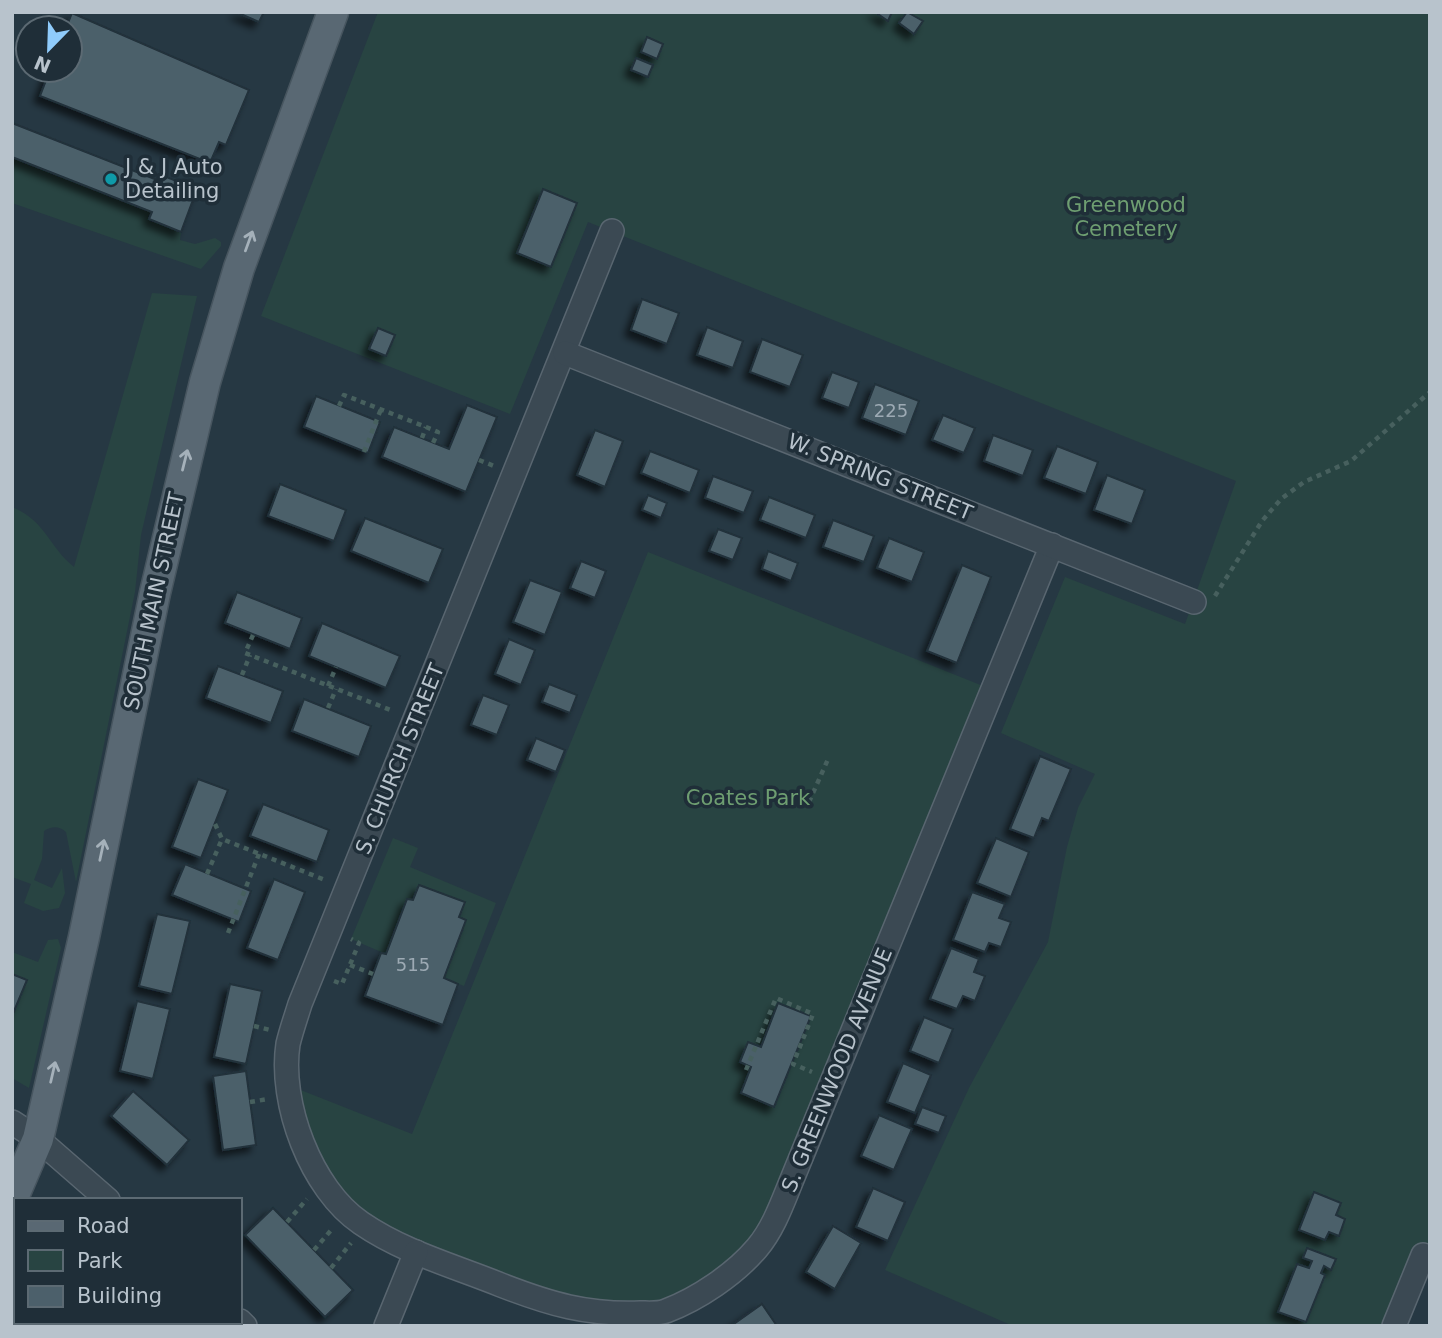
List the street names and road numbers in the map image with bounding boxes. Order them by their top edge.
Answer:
street label: W. SPRING STREET [784,429,976,525]
street label: SOUTH MAIN STREET [119,490,189,712]
street label: S. CHURCH STREET [351,660,449,858]
street label: S. GREENWOOD AVENUE [777,944,897,1196]

